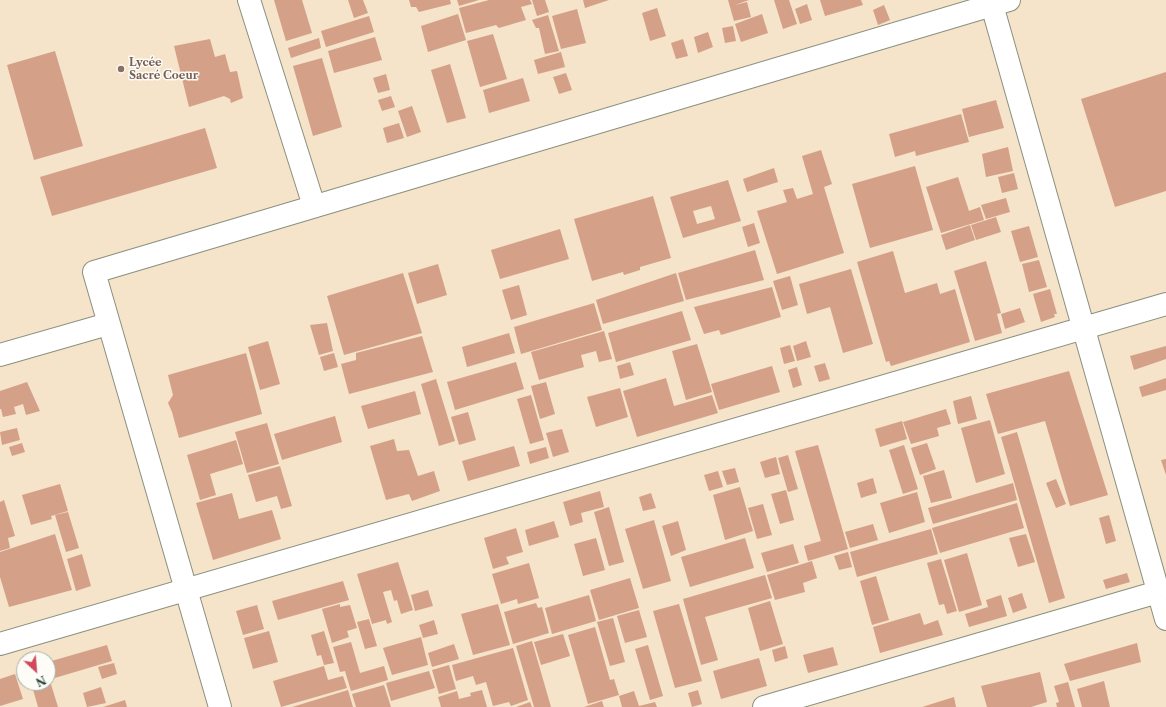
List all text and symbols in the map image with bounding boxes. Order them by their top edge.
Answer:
place label: Lycée Sacré Coeur [129,56,198,82]
marker: Lycée Sacré Coeur [116,64,126,74]
north arrow [16,651,56,691]
text: N [33,672,48,689]

